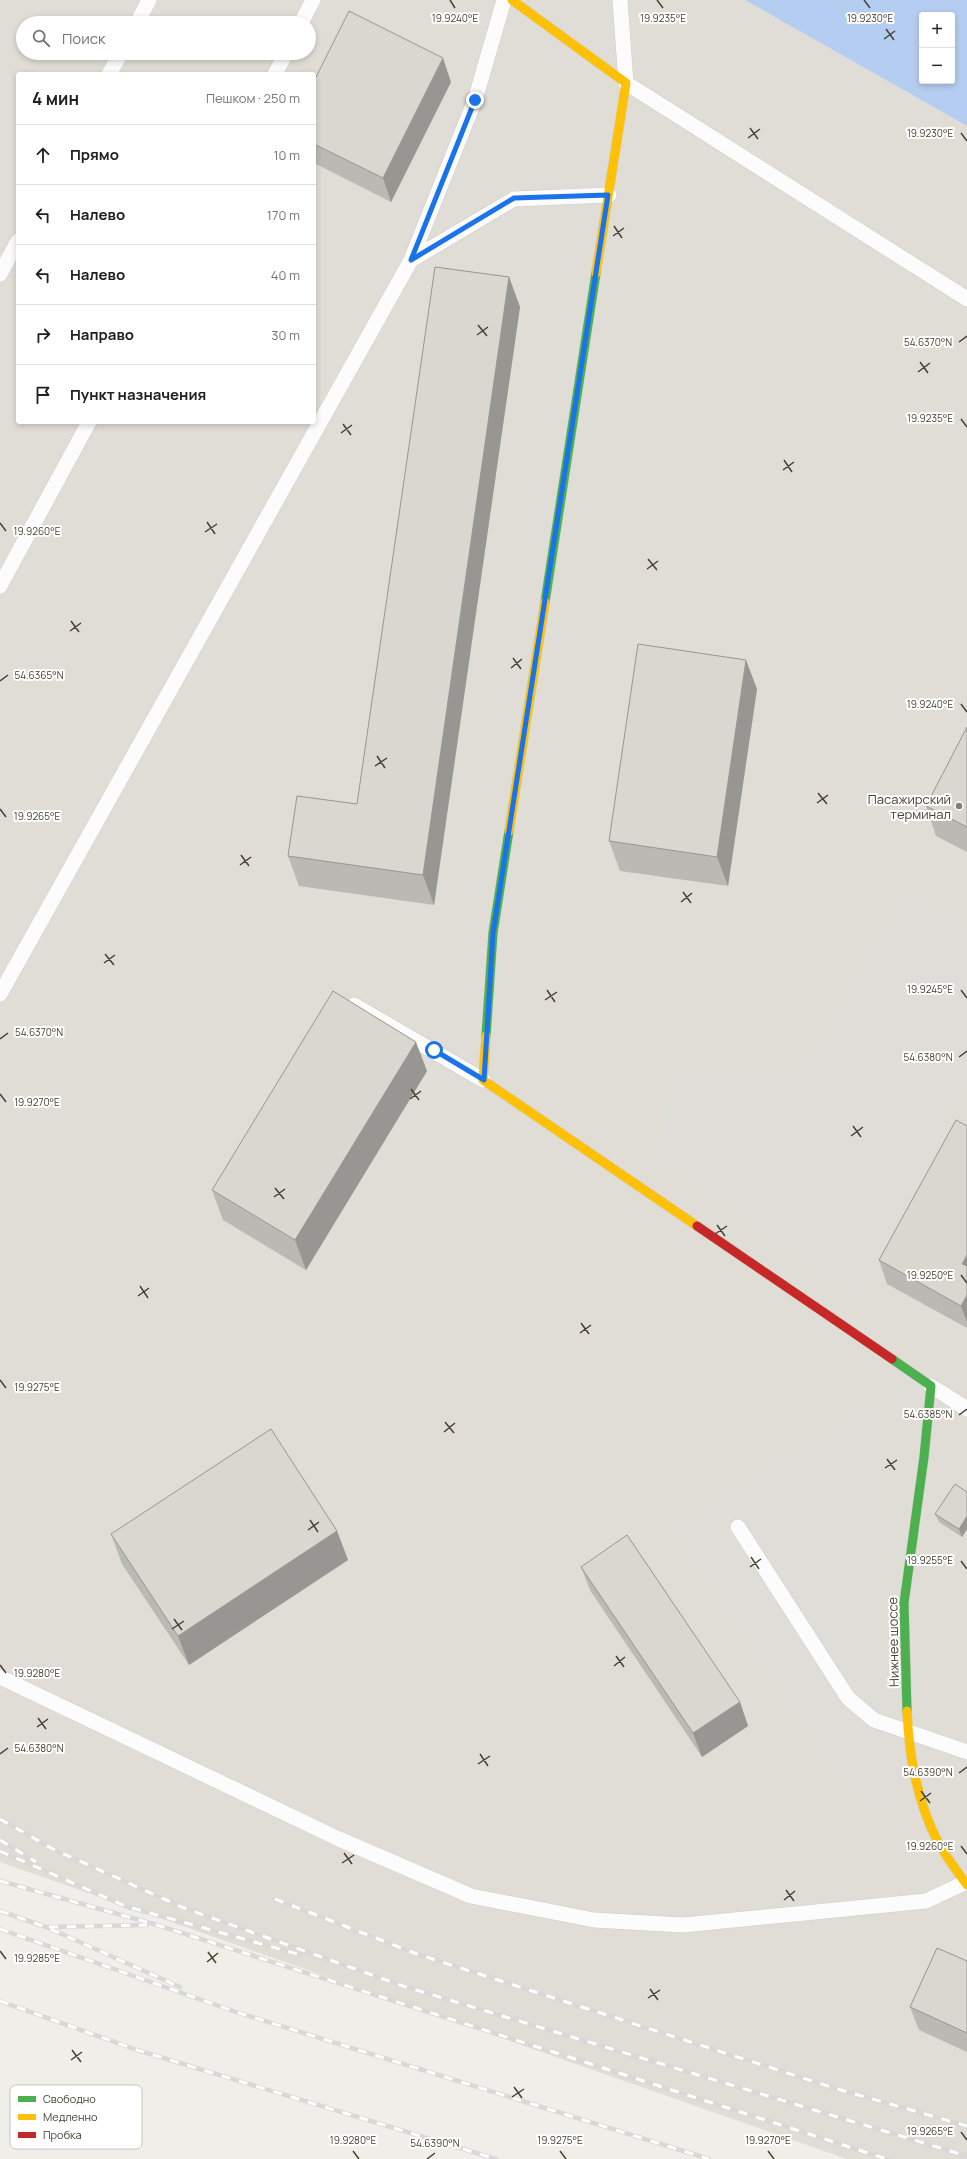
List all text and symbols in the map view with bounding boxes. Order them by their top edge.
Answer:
text: 19.9240°E [432,11,478,25]
text: 19.9235°E [640,11,686,25]
text: 19.9230°E [847,11,893,25]
map controls [919,12,955,84]
button: + [919,12,955,48]
search box [16,16,316,60]
icon: search [30,27,52,49]
text: Поиск [62,28,106,49]
button: − [919,48,955,84]
text: 4 мин [32,87,79,110]
text: Пешком · 250 m [206,89,300,107]
route end [466,91,484,109]
text: 19.9230°E [907,126,953,140]
icon: ahead [32,144,54,166]
text: Прямо [70,144,119,165]
text: 10 m [273,146,300,164]
icon: left [32,204,54,226]
text: Налево [70,204,125,225]
text: 170 m [267,206,300,224]
icon: left [32,264,54,286]
text: Налево [70,264,125,285]
text: 40 m [271,266,300,284]
icon: right [32,324,54,346]
text: Направо [70,324,134,345]
text: 30 m [271,326,300,344]
text: 54.6370°N [904,335,952,349]
icon: arrive [32,384,54,406]
text: Пункт назначения [70,384,206,405]
text: 19.9235°E [907,411,953,425]
text: 19.9260°E [14,524,61,538]
text: 54.6365°N [14,668,64,682]
text: 19.9240°E [907,697,953,711]
place label: Пасажирский терминал [868,790,951,823]
marker: Пасажирский терминал [954,801,964,811]
text: 19.9265°E [14,809,61,823]
text: 19.9245°E [907,982,953,996]
text: 54.6370°N [15,1025,63,1039]
route start [425,1041,443,1059]
text: 54.6380°N [904,1050,953,1064]
text: 19.9270°E [14,1095,60,1109]
text: 19.9250°E [907,1268,954,1282]
text: 19.9275°E [14,1380,60,1394]
text: 54.6385°N [904,1407,952,1421]
text: 19.9255°E [907,1553,953,1567]
street label: Нижнее шоссе [883,1596,903,1687]
text: 19.9280°E [14,1666,61,1680]
text: 54.6380°N [15,1741,64,1755]
text: 54.6390°N [903,1765,953,1779]
text: 19.9260°E [907,1839,954,1853]
text: 19.9285°E [14,1951,60,1965]
legend [10,2085,142,2149]
text: Свободно [43,2091,96,2106]
text: Медленно [43,2109,98,2124]
text: 19.9265°E [907,2124,954,2138]
text: Пробка [43,2127,82,2142]
text: 19.9280°E [330,2133,377,2147]
text: 19.9275°E [537,2133,583,2147]
text: 19.9270°E [745,2133,791,2147]
text: 54.6390°N [410,2136,460,2150]

